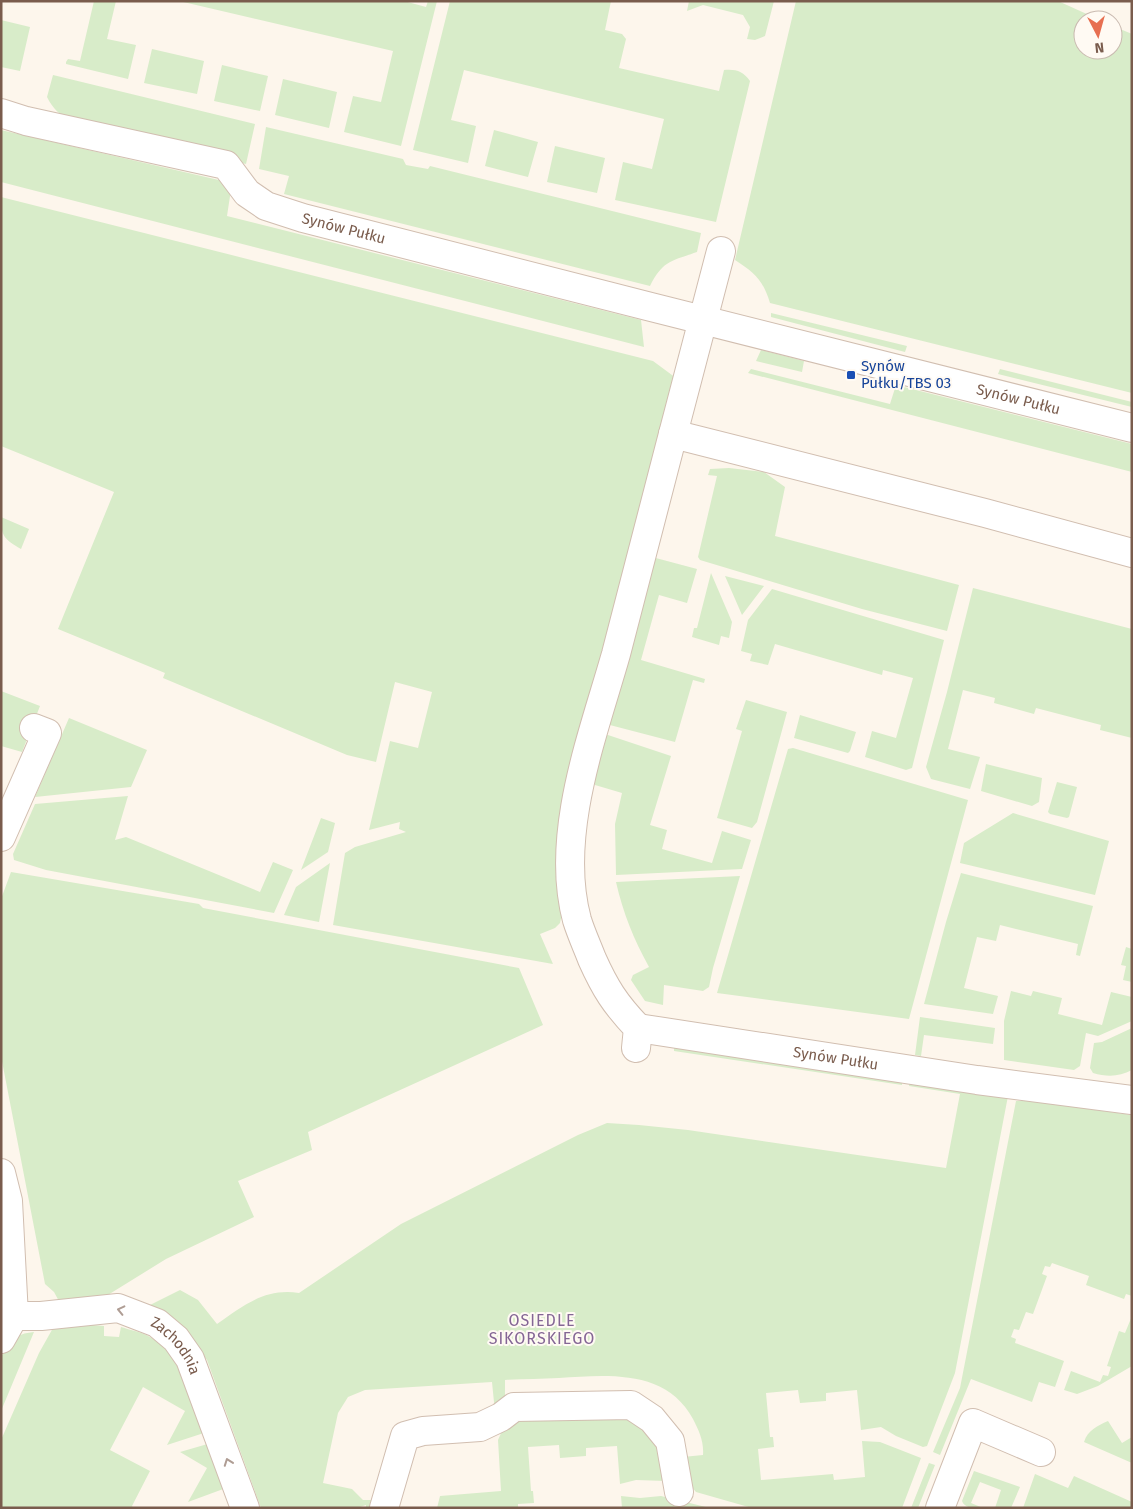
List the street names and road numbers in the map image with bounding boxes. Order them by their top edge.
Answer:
street label: Synów Pułku [300,209,388,248]
street label: Synów Pułku [975,380,1062,419]
street label: Synów Pułku [792,1043,879,1074]
street label: Zachodnia [149,1313,204,1377]

